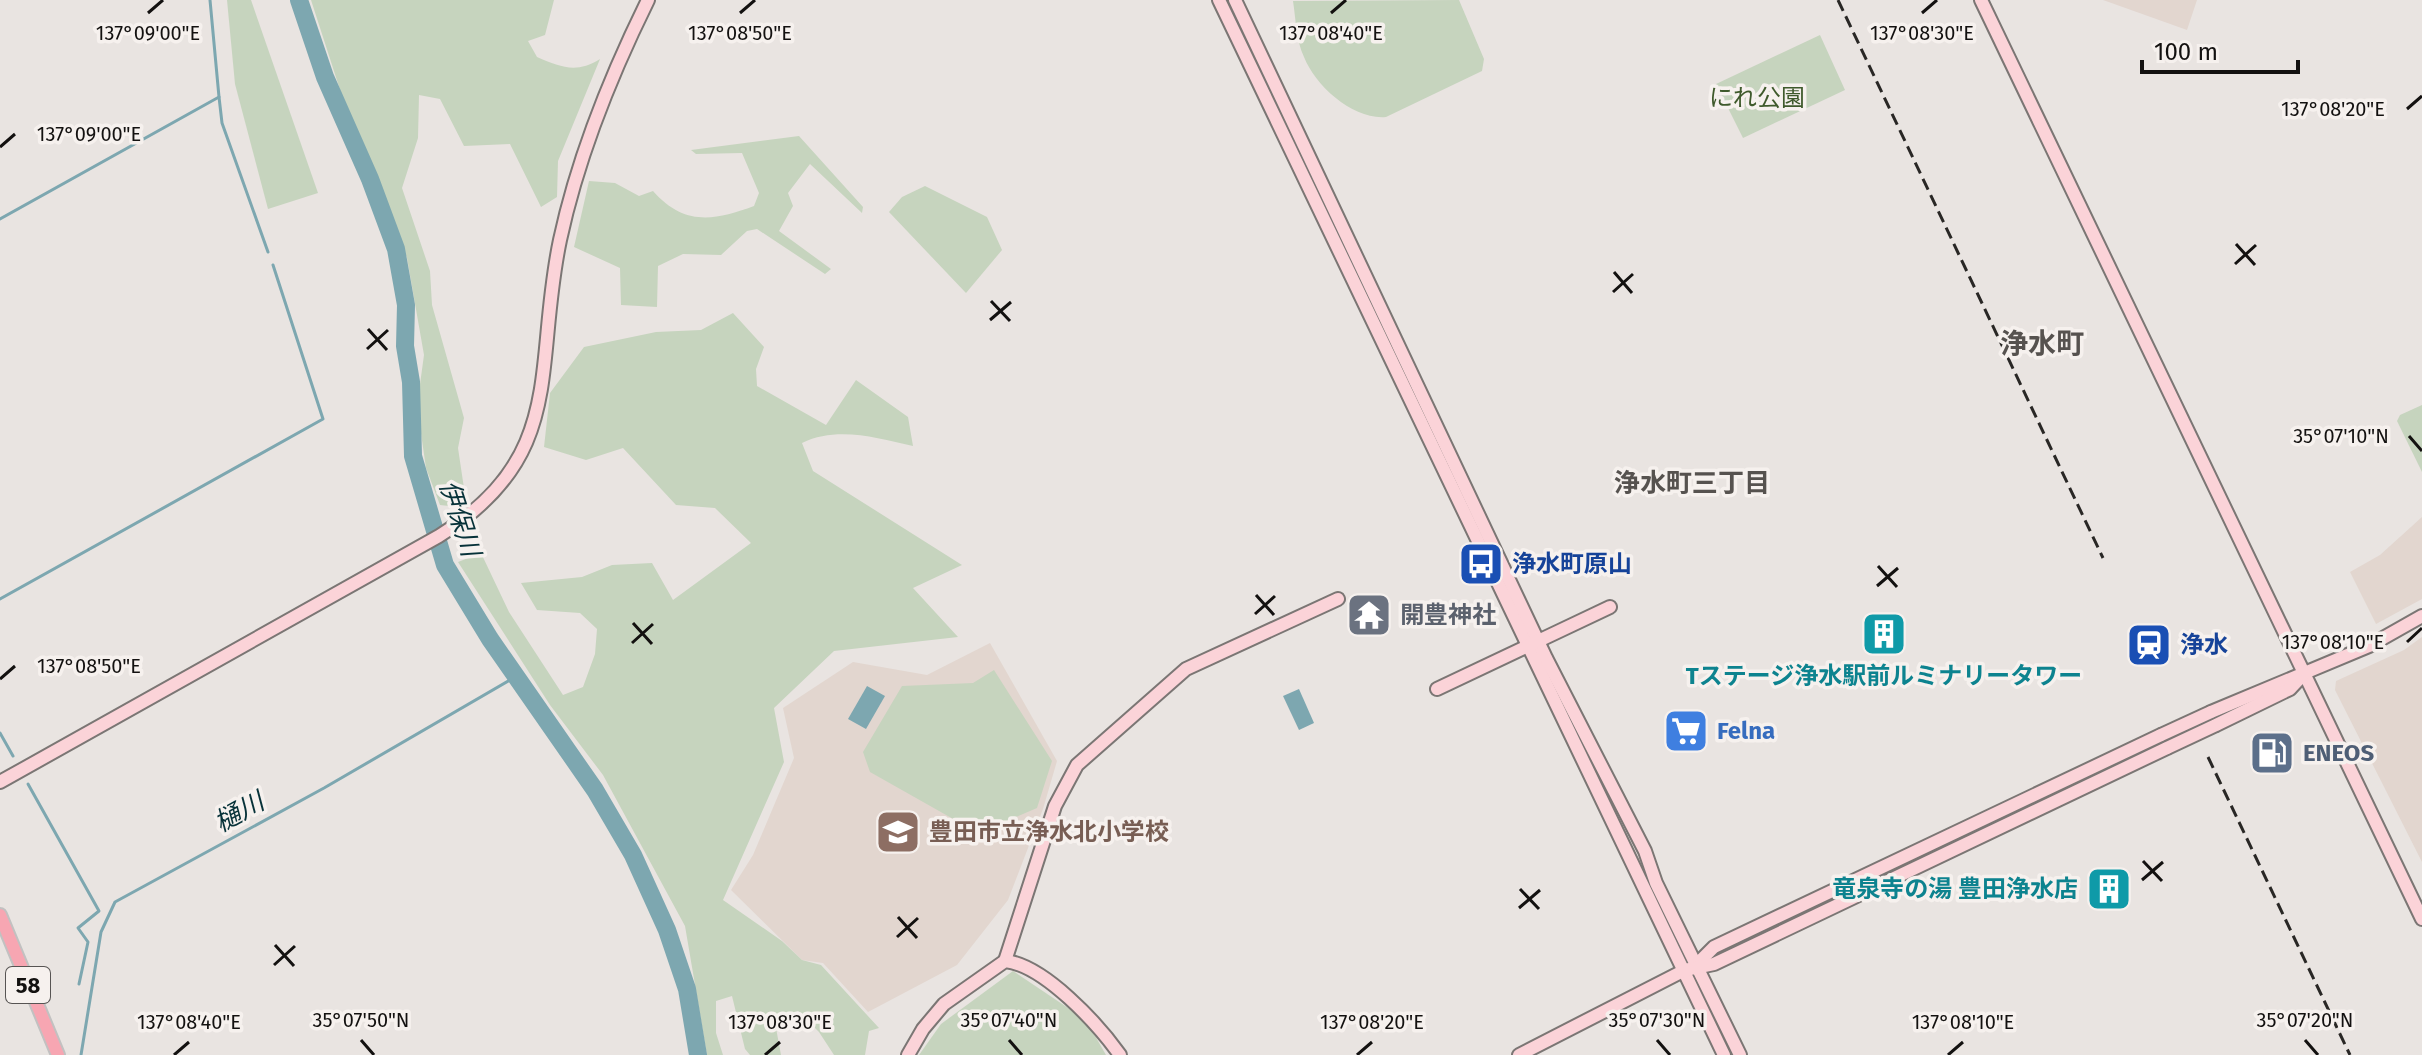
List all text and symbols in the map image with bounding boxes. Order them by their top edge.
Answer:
text: 137°09'00"E [96,21,200,45]
text: 137°08'50"E [688,21,792,45]
text: 137°08'40"E [1279,21,1383,45]
text: 137°08'30"E [1870,21,1974,45]
scale bar [2142,24,2298,74]
text: 100 m [2154,38,2218,66]
park label: にれ公園 [1709,84,1805,112]
text: 137°08'20"E [2281,97,2385,121]
text: 137°09'00"E [37,122,141,146]
district label: 浄水町 [2000,327,2084,360]
text: 35°07'10"N [2293,424,2389,448]
district label: 浄水町三丁目 [1614,468,1770,499]
water label: 伊保川 [433,476,487,563]
bus stop icon: 浄水町原山 [1457,540,1505,588]
place label: 浄水町原山 [1512,550,1632,578]
temple icon: 開豊神社 [1345,591,1393,639]
place label: 開豊神社 [1400,601,1496,629]
building icon: Tステージ浄水駅前ルミナリータワー [1860,610,1908,658]
station icon: 浄水 [2125,621,2173,669]
text: 137°08'10"E [2282,630,2384,654]
place label: 浄水 [2180,631,2228,659]
text: 137°08'50"E [37,654,141,678]
place label: Tステージ浄水駅前ルミナリータワー [1686,662,2082,690]
supermarket icon: Felna [1662,707,1710,755]
place label: Felna [1717,717,1775,745]
fuel station icon: ENEOS [2248,729,2296,777]
place label: ENEOS [2303,739,2374,767]
water label: 樋川 [209,785,272,839]
school or university icon: 豊田市立浄水北小学校 [874,808,922,856]
place label: 豊田市立浄水北小学校 [929,818,1169,846]
building icon: 竜泉寺の湯 豊田浄水店 [2085,865,2133,913]
place label: 竜泉寺の湯 豊田浄水店 [1832,875,2078,903]
road number: 58 [6,967,50,1003]
text: 35°07'50"N [312,1008,410,1032]
text: 35°07'40"N [961,1008,1057,1032]
text: 35°07'30"N [1608,1008,1706,1032]
text: 35°07'20"N [2257,1008,2353,1032]
text: 137°08'40"E [137,1010,241,1034]
text: 137°08'30"E [728,1010,832,1034]
text: 137°08'20"E [1320,1010,1424,1034]
text: 137°08'10"E [1912,1010,2014,1034]

